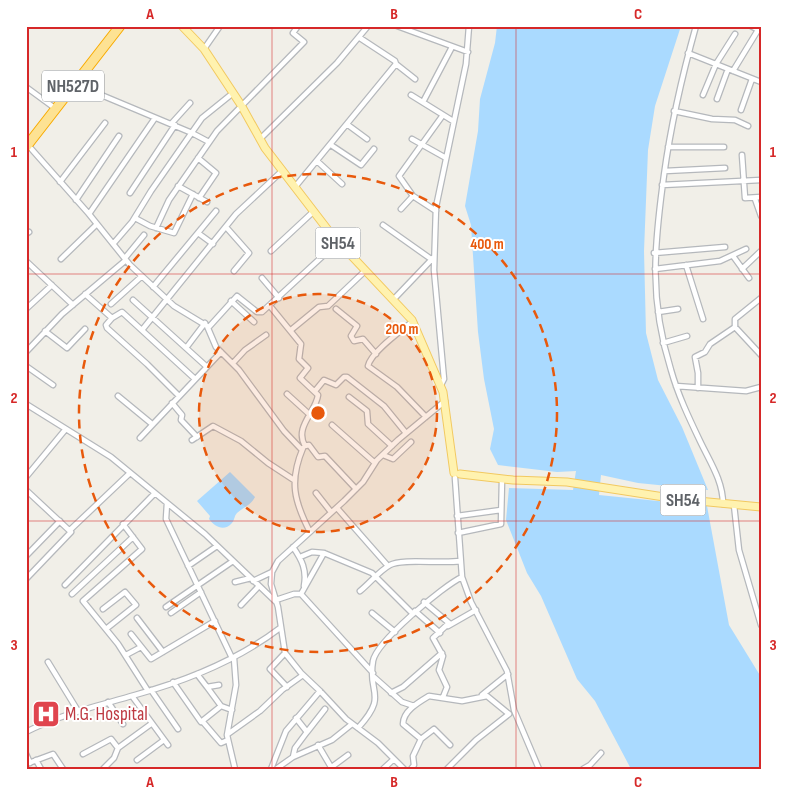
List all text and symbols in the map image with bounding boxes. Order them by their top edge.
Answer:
text: A [145,5,154,24]
text: B [390,5,398,24]
text: C [634,5,642,24]
road number: NH527D [42,70,104,102]
text: 1 [11,143,18,162]
text: 1 [770,143,777,162]
road number: SH54 [316,228,360,258]
text: 400 m [470,235,504,254]
text: 200 m [385,320,419,339]
text: 2 [10,389,18,408]
text: 2 [769,389,777,408]
centre of rings [309,404,327,422]
road number: SH54 [660,484,706,516]
text: 3 [10,636,18,655]
text: 3 [769,636,777,655]
hospital icon: M.G. Hospital [31,699,61,729]
place label: M.G. Hospital [65,703,148,726]
text: A [145,773,154,792]
text: B [390,773,398,792]
text: C [634,773,642,792]

